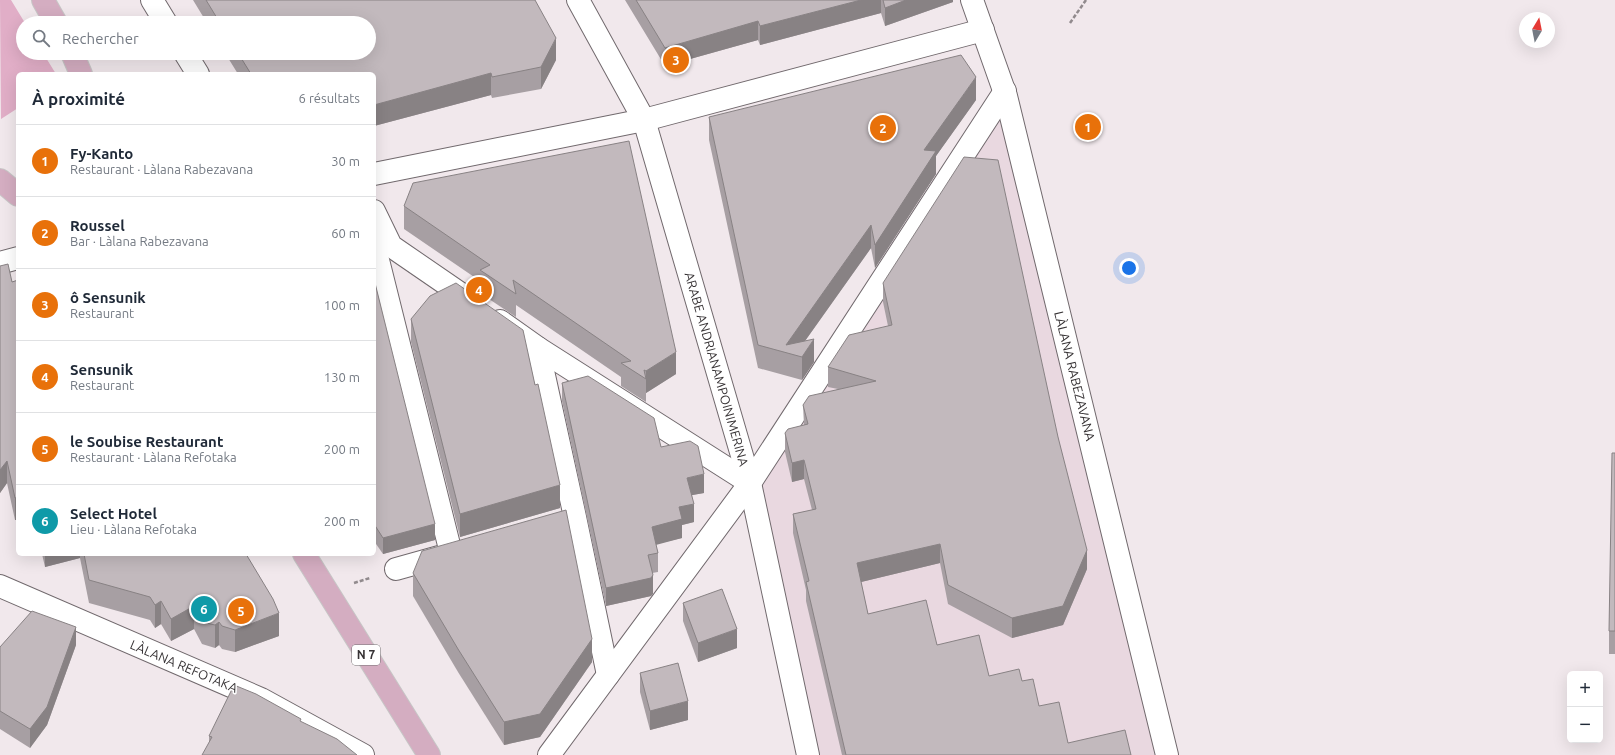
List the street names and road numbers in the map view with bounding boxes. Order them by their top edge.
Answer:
street label: ARABE ANDRIANAMPOINIMERINA [683,270,752,468]
street label: LÀLANA RABEZAVANA [1052,309,1099,443]
street label: LÀLANA REFOTAKA [128,636,241,695]
road number: N 7 [352,645,380,665]

